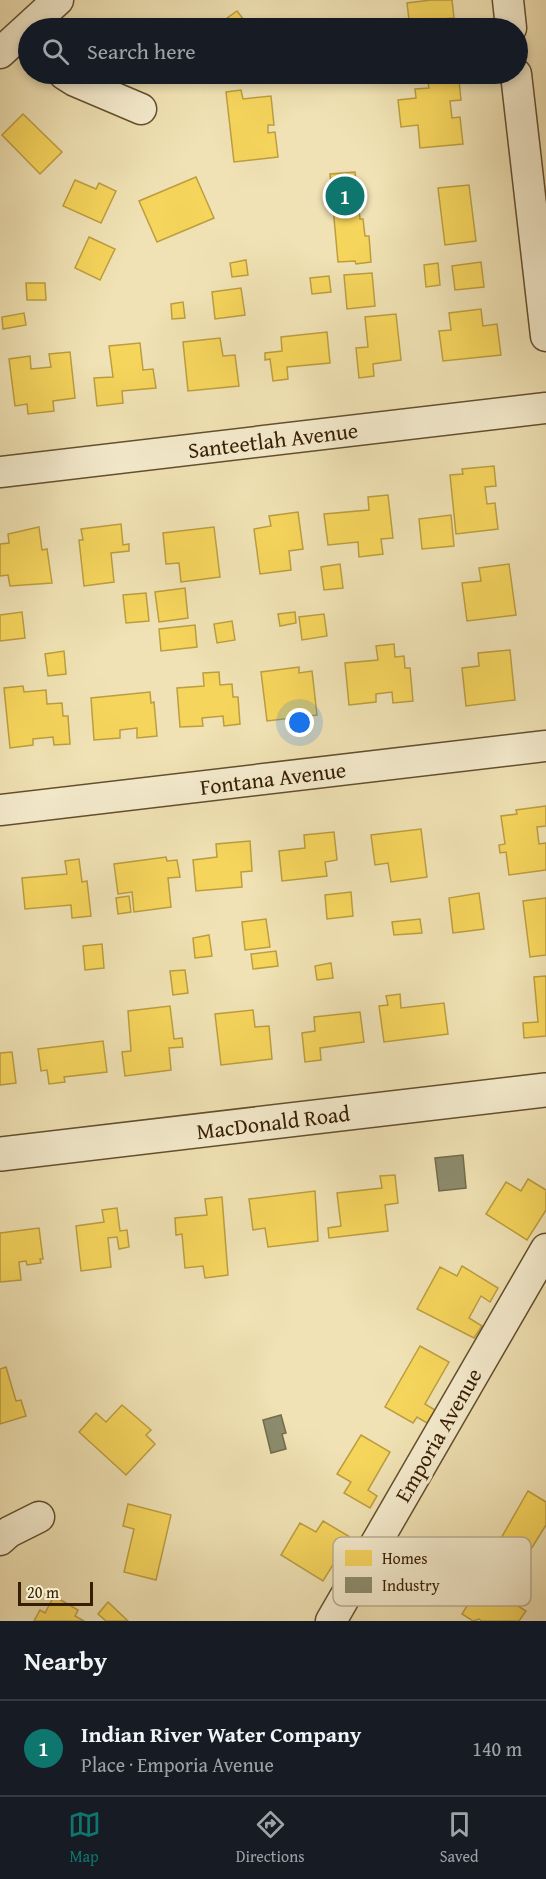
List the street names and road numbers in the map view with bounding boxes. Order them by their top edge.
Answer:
street label: Santeetlah Avenue [186,414,360,466]
street label: Fontana Avenue [198,753,348,803]
street label: MacDonald Road [194,1097,352,1147]
street label: Emporia Avenue [387,1362,489,1508]

